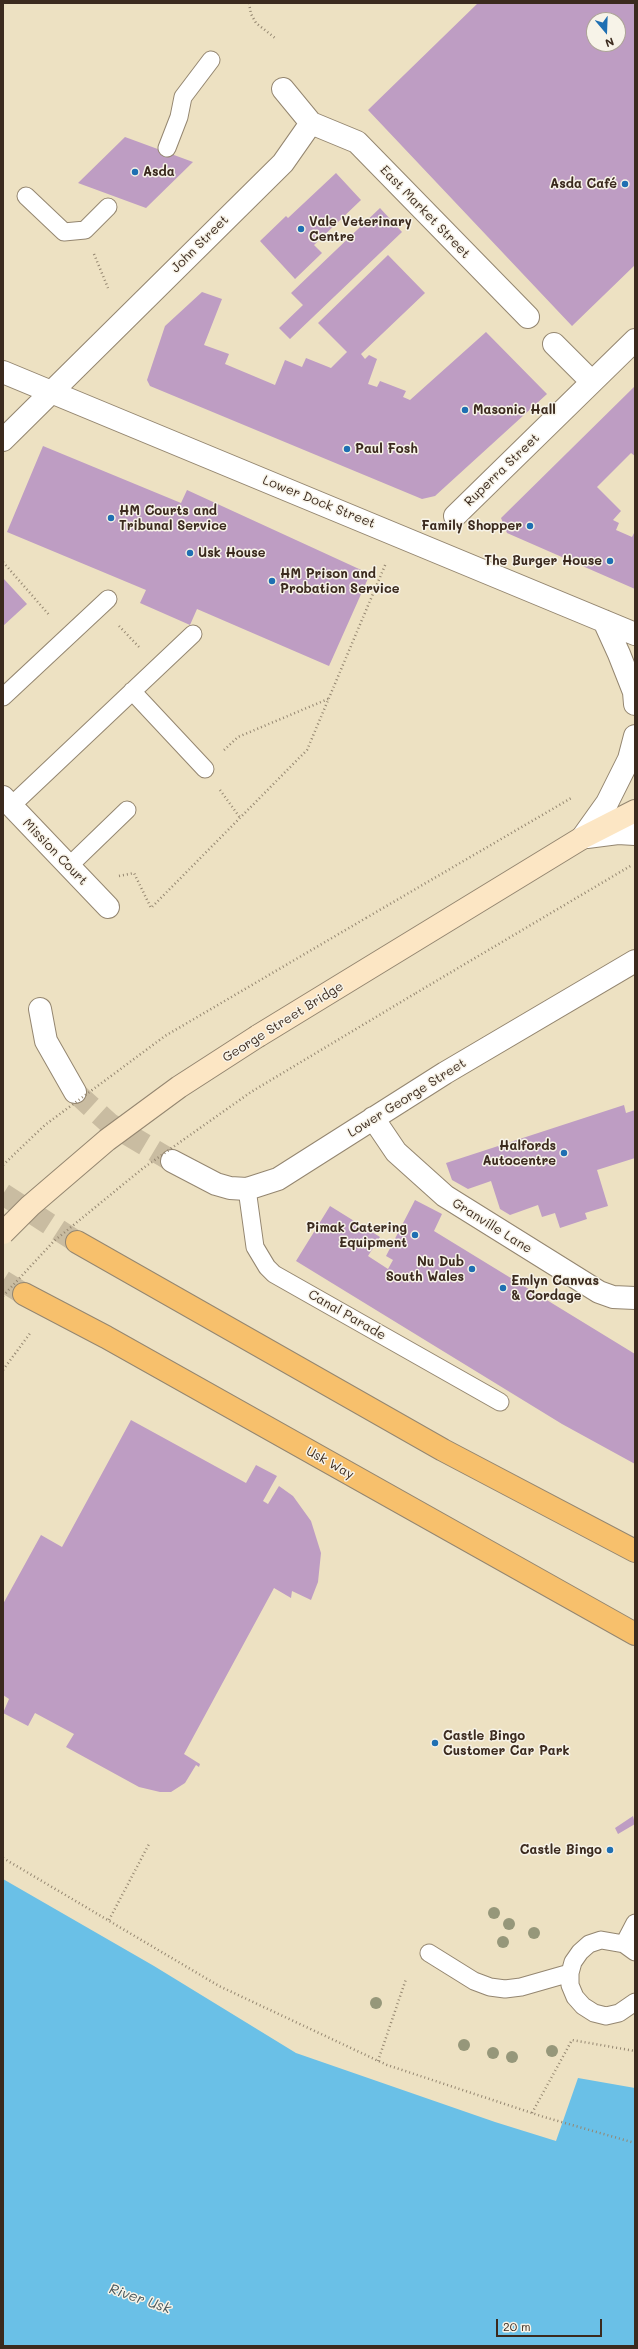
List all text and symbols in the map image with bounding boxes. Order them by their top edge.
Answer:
north arrow [586,12,626,52]
text: N [603,34,616,51]
street label: East Market Street [377,162,473,262]
place label: Asda [143,164,175,180]
marker: Asda [130,167,140,177]
place label: Asda Café [550,176,617,192]
marker: Asda Café [620,179,630,189]
street label: John Street [168,212,232,276]
place label: Vale Veterinary Centre [309,214,412,245]
marker: Vale Veterinary Centre [296,224,306,234]
place label: Masonic Hall [473,402,556,418]
marker: Masonic Hall [460,405,470,415]
street label: Ruperra Street [461,430,543,510]
place label: Paul Fosh [355,441,418,457]
marker: Paul Fosh [342,444,352,454]
street label: Lower Dock Street [260,472,378,532]
place label: HM Courts and Tribunal Service [119,503,227,534]
marker: HM Courts and Tribunal Service [106,513,116,523]
place label: Family Shopper [421,518,522,534]
marker: Family Shopper [525,521,535,531]
place label: Usk House [198,545,265,561]
marker: Usk House [185,548,195,558]
place label: The Burger House [484,553,602,569]
marker: The Burger House [605,556,615,566]
place label: HM Prison and Probation Service [280,566,400,597]
marker: HM Prison and Probation Service [267,576,277,586]
street label: Mission Court [19,816,91,888]
street label: George Street Bridge [220,978,346,1066]
street label: Lower George Street [345,1055,469,1141]
place label: Halfords Autocentre [483,1138,556,1169]
marker: Halfords Autocentre [559,1148,569,1158]
street label: Granville Lane [449,1195,535,1257]
place label: Pimak Catering Equipment [306,1220,407,1251]
marker: Pimak Catering Equipment [410,1230,420,1240]
place label: Nu Dub South Wales [386,1254,464,1285]
marker: Nu Dub South Wales [467,1264,477,1274]
place label: Emlyn Canvas & Cordage [511,1273,599,1304]
marker: Emlyn Canvas & Cordage [498,1283,508,1293]
street label: Canal Parade [305,1286,389,1344]
street label: Usk Way [303,1443,357,1483]
place label: Castle Bingo Customer Car Park [443,1728,570,1759]
marker: Castle Bingo Customer Car Park [430,1738,440,1748]
place label: Castle Bingo [520,1842,602,1858]
marker: Castle Bingo [605,1845,615,1855]
water label: River Usk [107,2281,173,2317]
scale bar [498,2311,604,2337]
text: 20 m [503,2318,531,2334]

